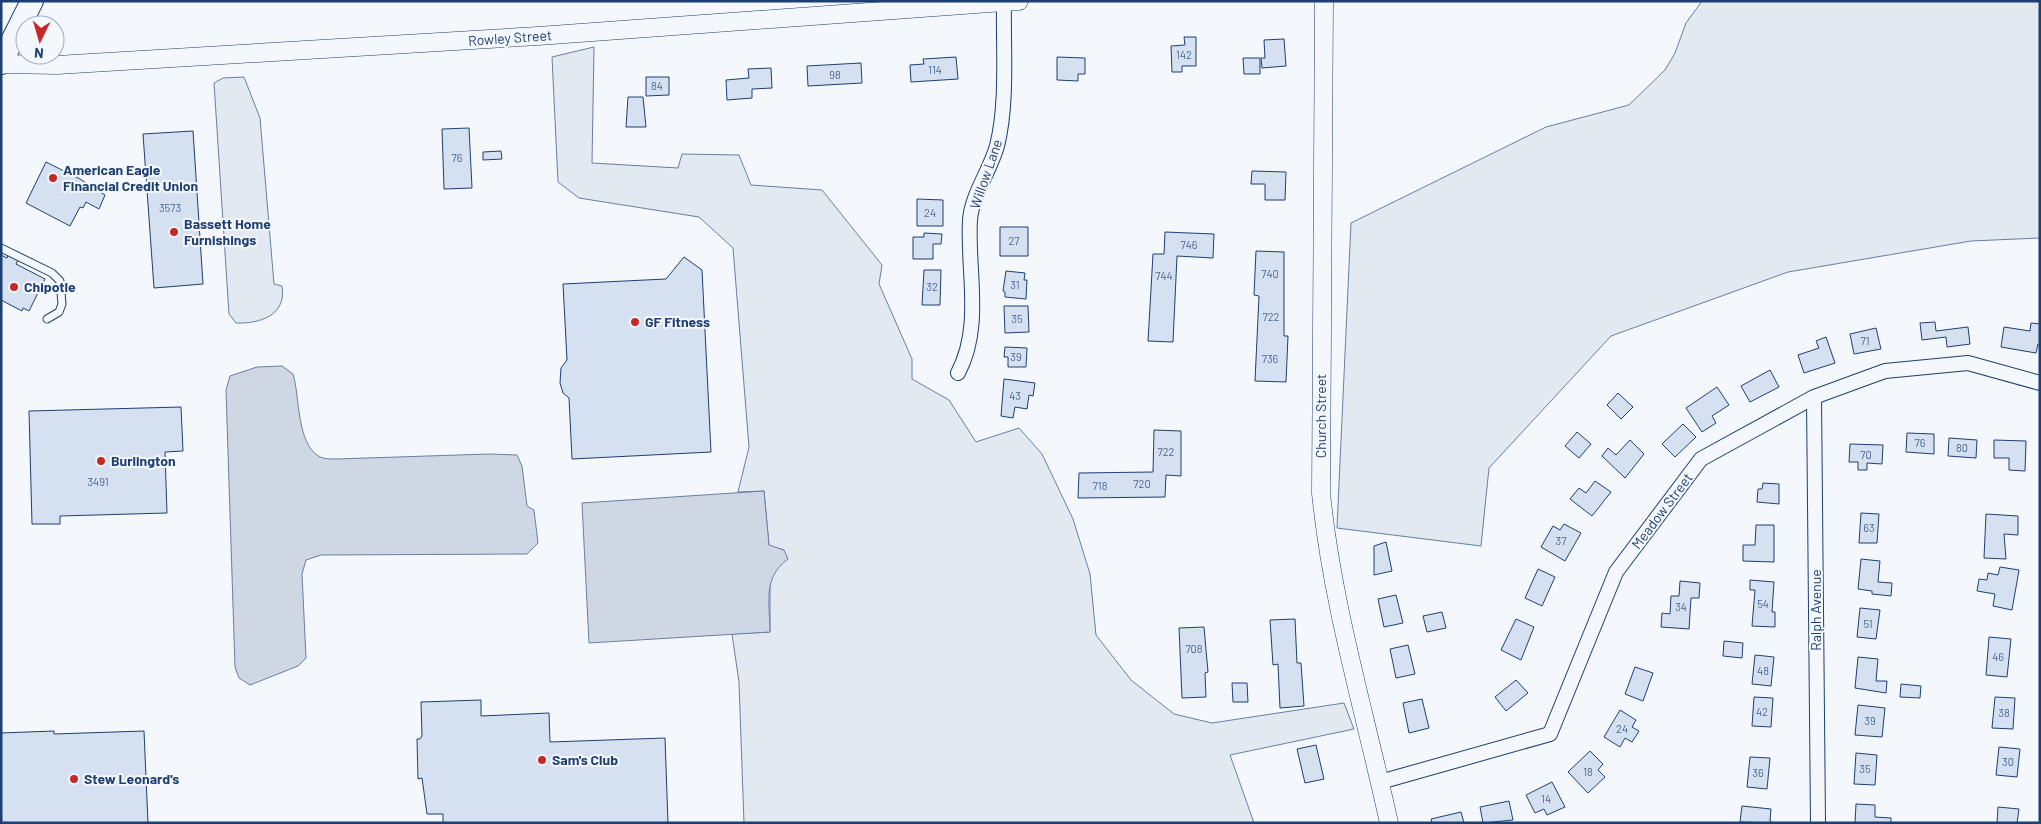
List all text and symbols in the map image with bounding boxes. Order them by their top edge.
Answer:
north arrow [15,15,65,65]
street label: Rowley Street [467,26,552,49]
text: N [33,45,44,62]
house number: 142 [1176,48,1192,61]
house number: 114 [928,63,942,76]
house number: 98 [829,68,841,81]
house number: 84 [651,79,663,92]
street label: Willow Lane [966,137,1005,211]
house number: 76 [452,151,463,164]
place label: American Eagle Financial Credit Union [63,161,198,194]
marker: American Eagle Financial Credit Union [47,172,59,184]
house number: 3573 [159,201,181,214]
house number: 24 [924,206,936,219]
place label: Bassett Home Furnishings [184,215,271,248]
marker: Bassett Home Furnishings [168,226,180,238]
house number: 27 [1008,234,1020,247]
house number: 746 [1181,238,1198,251]
house number: 740 [1261,267,1279,280]
house number: 744 [1155,269,1173,282]
place label: Chipotle [24,278,76,295]
house number: 31 [1010,278,1020,291]
house number: 32 [926,280,938,293]
marker: Chipotle [8,281,20,293]
house number: 722 [1263,310,1280,323]
house number: 35 [1011,312,1023,325]
place label: GF Fitness [645,313,710,330]
marker: GF Fitness [629,316,641,328]
house number: 71 [1860,334,1870,347]
house number: 39 [1010,350,1022,363]
house number: 736 [1262,352,1279,365]
street label: Church Street [1312,374,1329,458]
house number: 43 [1009,389,1021,402]
house number: 76 [1915,436,1926,449]
house number: 80 [1956,441,1968,454]
house number: 722 [1158,445,1175,458]
house number: 70 [1860,448,1872,461]
place label: Burlington [111,452,176,469]
marker: Burlington [95,455,107,467]
street label: Meadow Street [1628,469,1696,552]
house number: 3491 [87,475,109,488]
house number: 720 [1133,477,1151,490]
house number: 718 [1093,479,1108,492]
house number: 63 [1863,521,1875,534]
house number: 37 [1556,534,1566,547]
street label: Ralph Avenue [1807,569,1824,651]
house number: 54 [1757,597,1769,610]
house number: 34 [1675,600,1687,613]
house number: 51 [1863,617,1873,630]
house number: 708 [1185,642,1203,655]
house number: 46 [1992,650,2004,663]
house number: 48 [1757,664,1769,677]
house number: 42 [1756,705,1768,718]
house number: 38 [1998,706,2010,719]
house number: 39 [1864,714,1876,727]
house number: 24 [1616,722,1628,735]
place label: Sam's Club [552,751,618,768]
marker: Sam's Club [536,754,548,766]
house number: 30 [2002,755,2014,768]
house number: 35 [1859,762,1871,775]
house number: 18 [1583,765,1593,778]
house number: 36 [1752,766,1764,779]
place label: Stew Leonard's [84,770,179,787]
marker: Stew Leonard's [68,773,80,785]
house number: 14 [1541,792,1551,805]

